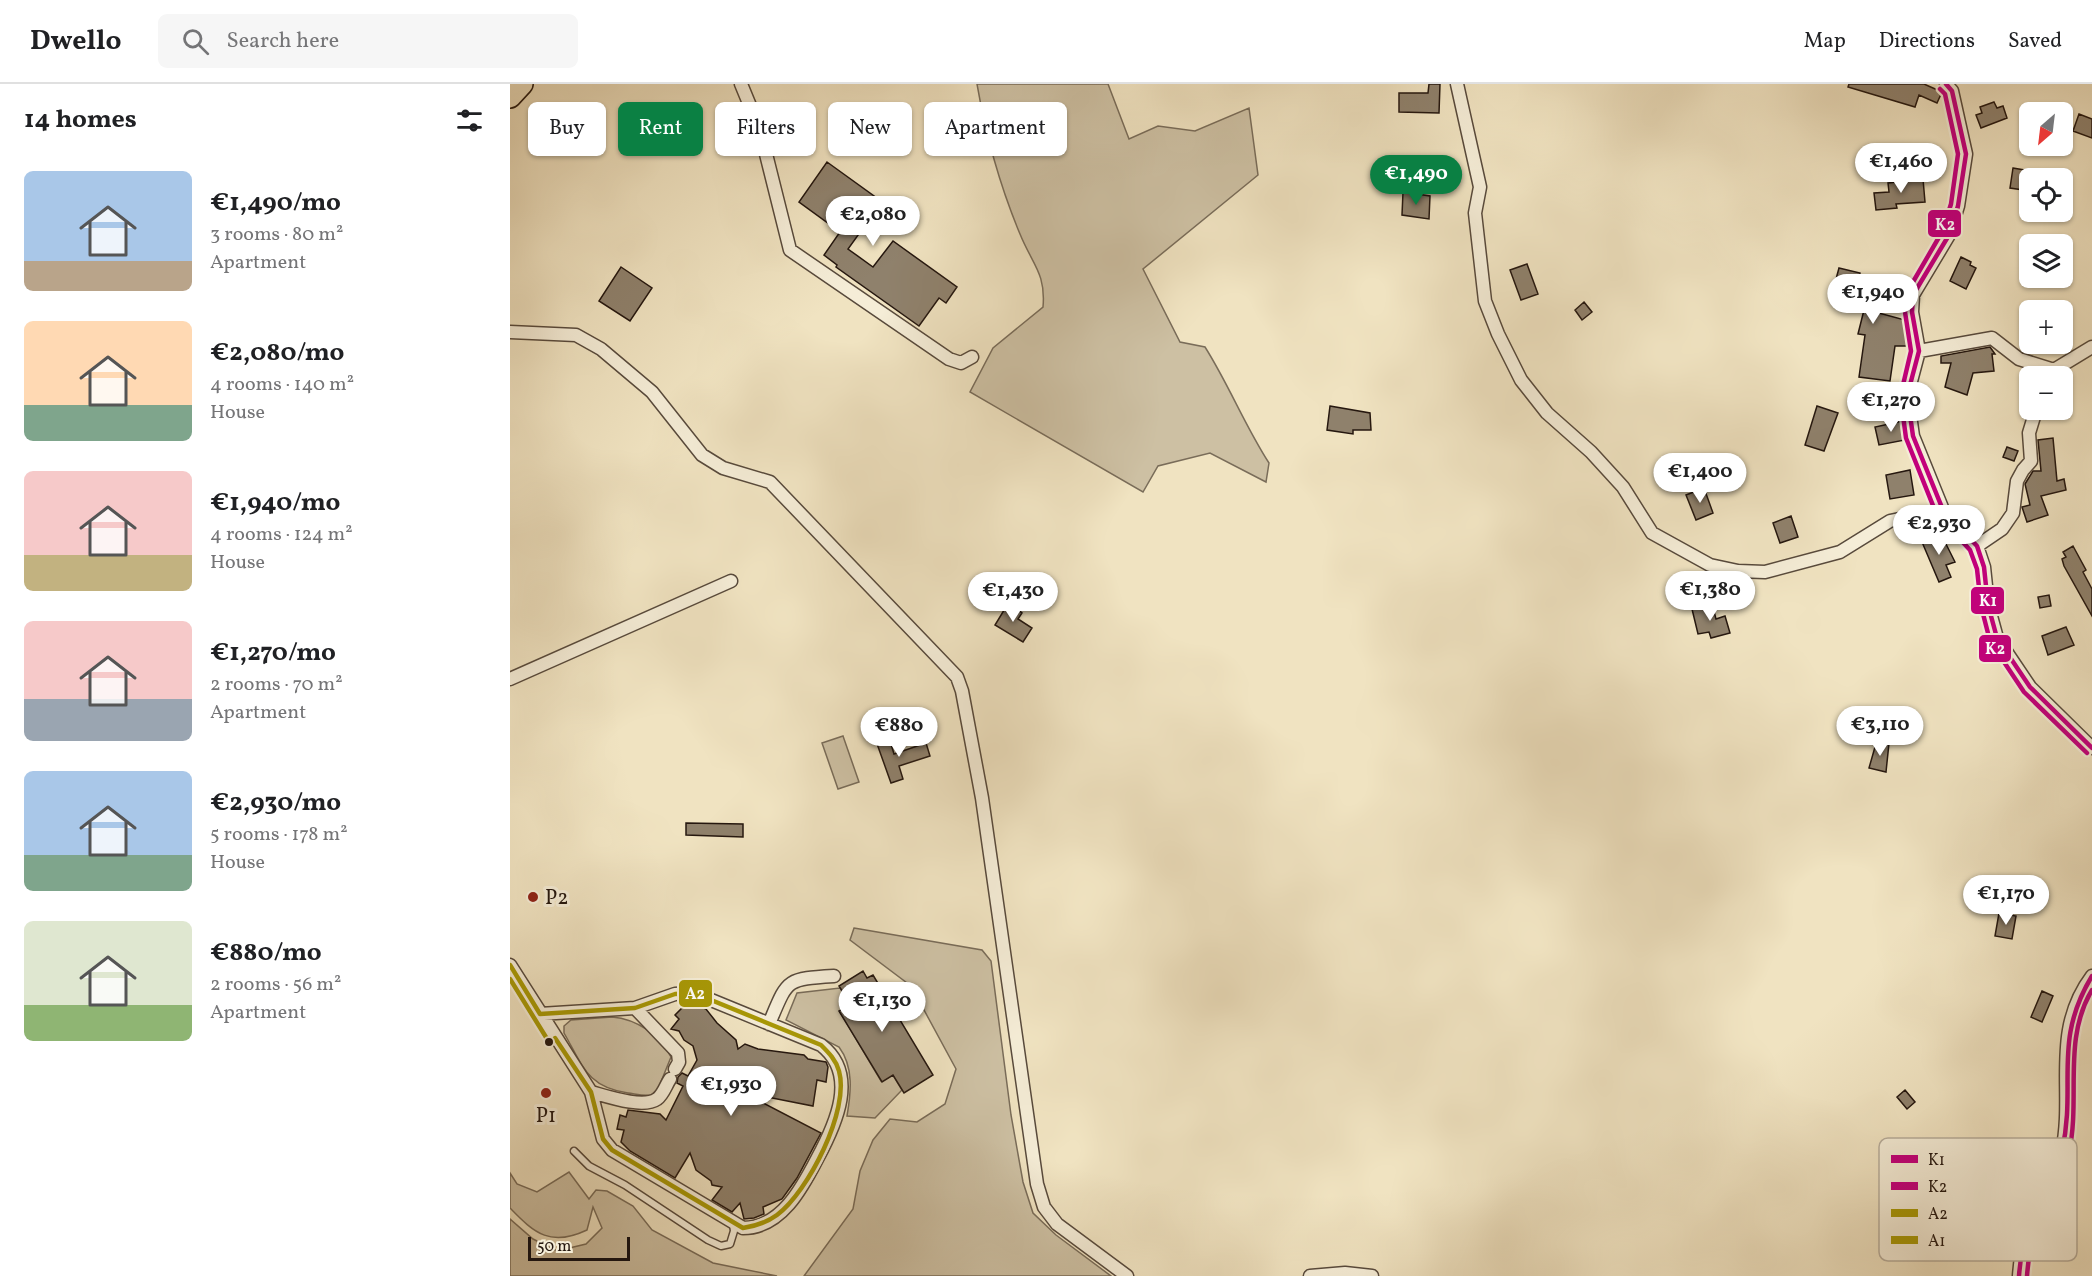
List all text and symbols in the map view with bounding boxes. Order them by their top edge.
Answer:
search box [158,14,578,68]
text: Dwello [30,22,122,61]
icon: search [179,25,212,58]
text: Search here [227,26,339,57]
text: Map [1804,27,1846,56]
text: Directions [1879,27,1975,56]
text: Saved [2008,27,2062,56]
text: 14 homes [24,102,137,138]
chip: Buy [528,102,606,156]
chip: Rent [618,102,703,156]
chip: Filters [715,102,816,156]
chip: New [828,102,912,156]
chip: Apartment [924,102,1067,156]
north arrow [2019,102,2073,156]
map controls [2019,102,2073,420]
icon: filters [453,104,486,137]
pin: €1,460 [1852,143,1950,194]
text: €1,460 [1869,148,1933,176]
pin: €1,490 [1367,155,1465,206]
text: €1,490 [1384,160,1448,188]
button: locate [2019,168,2073,222]
text: €1,490/mo [210,185,341,221]
icon: home [72,195,144,267]
pin: €2,080 [824,196,922,247]
text: €2,080 [840,201,906,229]
line badge: K2 [1927,209,1962,238]
text: K2 [1935,215,1955,237]
text: 3 rooms · 80 m² [210,221,343,249]
button: layers [2019,234,2073,288]
text: Apartment [210,249,306,277]
pin: €1,940 [1824,274,1922,325]
text: €1,940 [1841,279,1905,307]
button: + [2019,300,2073,354]
text: €2,080/mo [210,335,344,371]
icon: home [72,345,144,417]
button: − [2019,366,2073,420]
text: 4 rooms · 140 m² [210,371,354,399]
pin: €1,270 [1842,382,1940,433]
text: €1,270 [1861,387,1921,415]
text: House [210,399,265,427]
pin: €1,400 [1651,453,1749,504]
text: €1,400 [1667,458,1733,486]
text: €1,940/mo [210,485,340,521]
icon: home [72,495,144,567]
pin: €2,930 [1890,505,1988,556]
text: €2,930 [1907,510,1971,538]
text: 4 rooms · 124 m² [210,521,353,549]
text: House [210,549,265,577]
pin: €1,380 [1661,571,1759,622]
pin: €1,430 [964,572,1062,623]
text: €1,380 [1679,576,1741,604]
text: €1,430 [982,577,1044,605]
line badge: K1 [1970,586,2005,615]
text: K1 [1979,591,1997,613]
line badge: K2 [1978,634,2012,663]
text: €1,270/mo [210,635,336,671]
text: K2 [1985,639,2005,661]
icon: home [72,645,144,717]
text: 2 rooms · 70 m² [210,671,343,699]
text: Apartment [210,699,306,727]
pin: €3,110 [1831,706,1929,757]
pin: €880 [863,707,935,758]
text: €3,110 [1850,711,1910,739]
text: €880 [875,712,923,740]
text: €2,930/mo [210,785,341,821]
icon: home [72,795,144,867]
text: 5 rooms · 178 m² [210,821,348,849]
text: House [210,849,265,877]
pin: €1,170 [1957,875,2055,926]
text: €1,170 [1977,880,2035,908]
place label: P2 [545,884,568,913]
marker: P2 [526,890,540,904]
text: €880/mo [210,935,322,971]
icon: home [72,945,144,1017]
text: 2 rooms · 56 m² [210,971,341,999]
line badge: A2 [678,979,713,1008]
pin: €1,130 [833,982,931,1033]
text: A2 [685,984,705,1006]
text: €1,130 [853,987,911,1015]
text: Apartment [210,999,306,1027]
unlabelled marker [543,1036,555,1048]
pin: €1,930 [682,1066,780,1117]
text: €1,930 [700,1071,762,1099]
marker: P1 [539,1086,553,1100]
place label: P1 [536,1102,556,1131]
legend [1879,1138,2077,1261]
text: K1 [1928,1150,1945,1172]
text: K2 [1928,1177,1947,1199]
text: A2 [1928,1204,1948,1226]
text: A1 [1928,1231,1945,1253]
scale bar [528,1234,630,1262]
text: 50 m [537,1236,571,1258]

